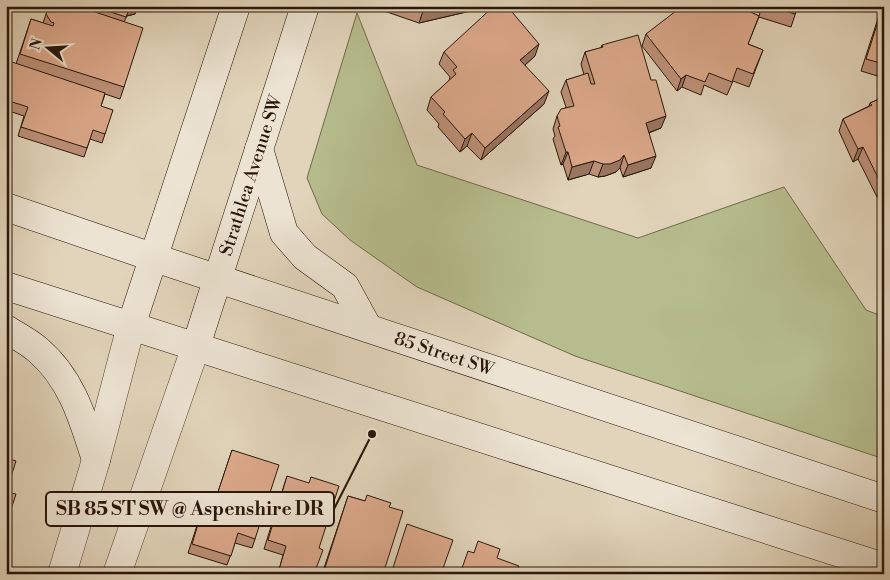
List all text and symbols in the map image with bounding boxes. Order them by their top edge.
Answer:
north arrow [22,22,72,72]
text: N [26,36,47,52]
street label: Strathlea Avenue SW [215,92,288,259]
street label: 85 Street SW [391,327,497,381]
callout: SB 85 ST SW @ Aspenshire DR [46,492,334,526]
text: SB 85 ST SW @ Aspenshire DR [56,497,325,521]

